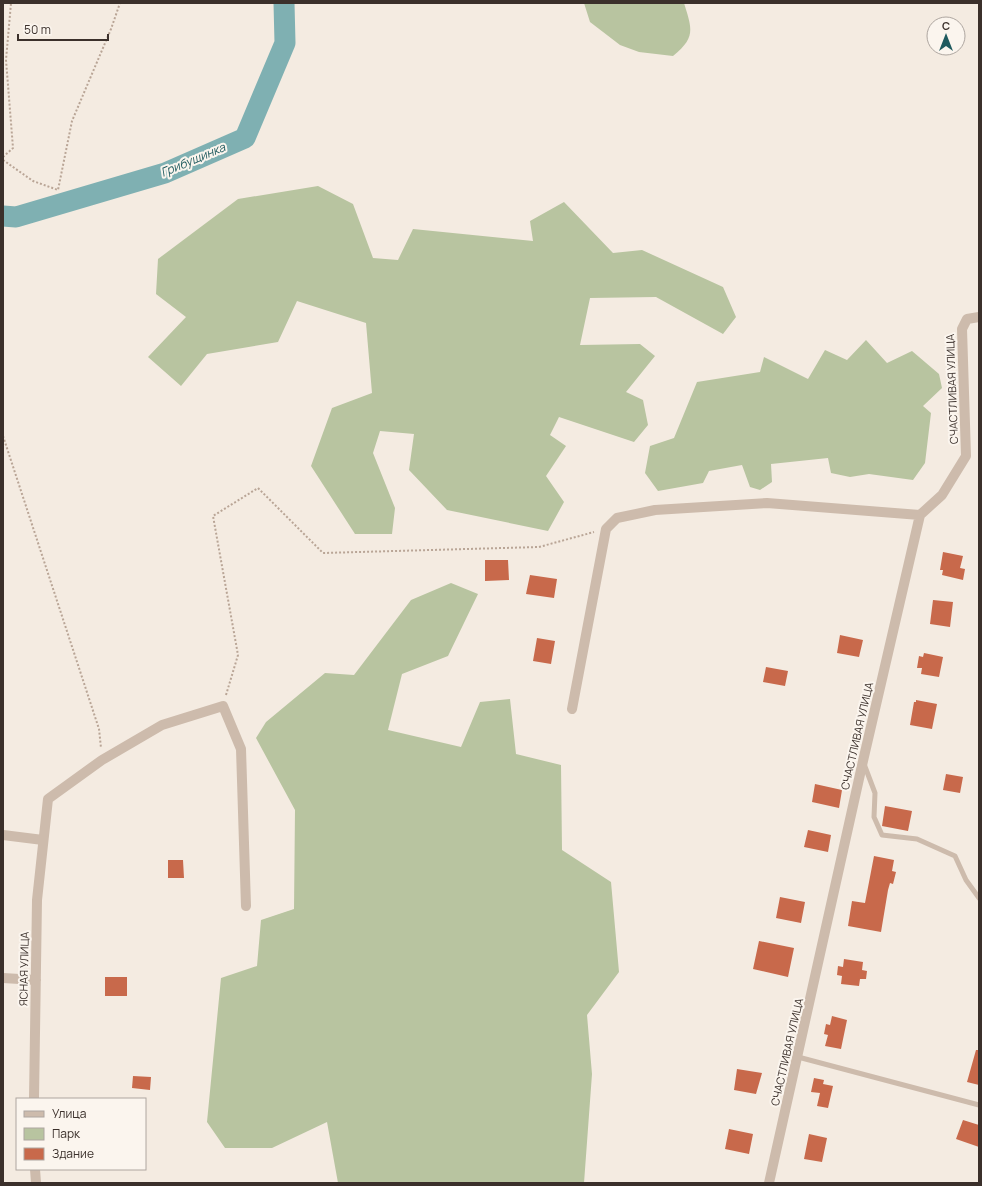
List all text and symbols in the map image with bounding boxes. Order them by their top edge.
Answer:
scale bar [18,16,108,42]
north arrow [926,16,966,56]
text: С [942,18,950,33]
text: 50 m [24,21,51,38]
water label: Грибущинка [158,138,229,181]
street label: СЧАСТЛИВАЯ УЛИЦА [942,334,961,444]
street label: СЧАСТЛИВАЯ УЛИЦА [837,681,876,791]
street label: ЯСНАЯ УЛИЦА [15,932,32,1006]
street label: СЧАСТЛИВАЯ УЛИЦА [767,997,806,1107]
legend [16,1098,146,1170]
text: Улица [52,1105,86,1122]
text: Парк [52,1125,81,1142]
text: Здание [52,1145,94,1162]

